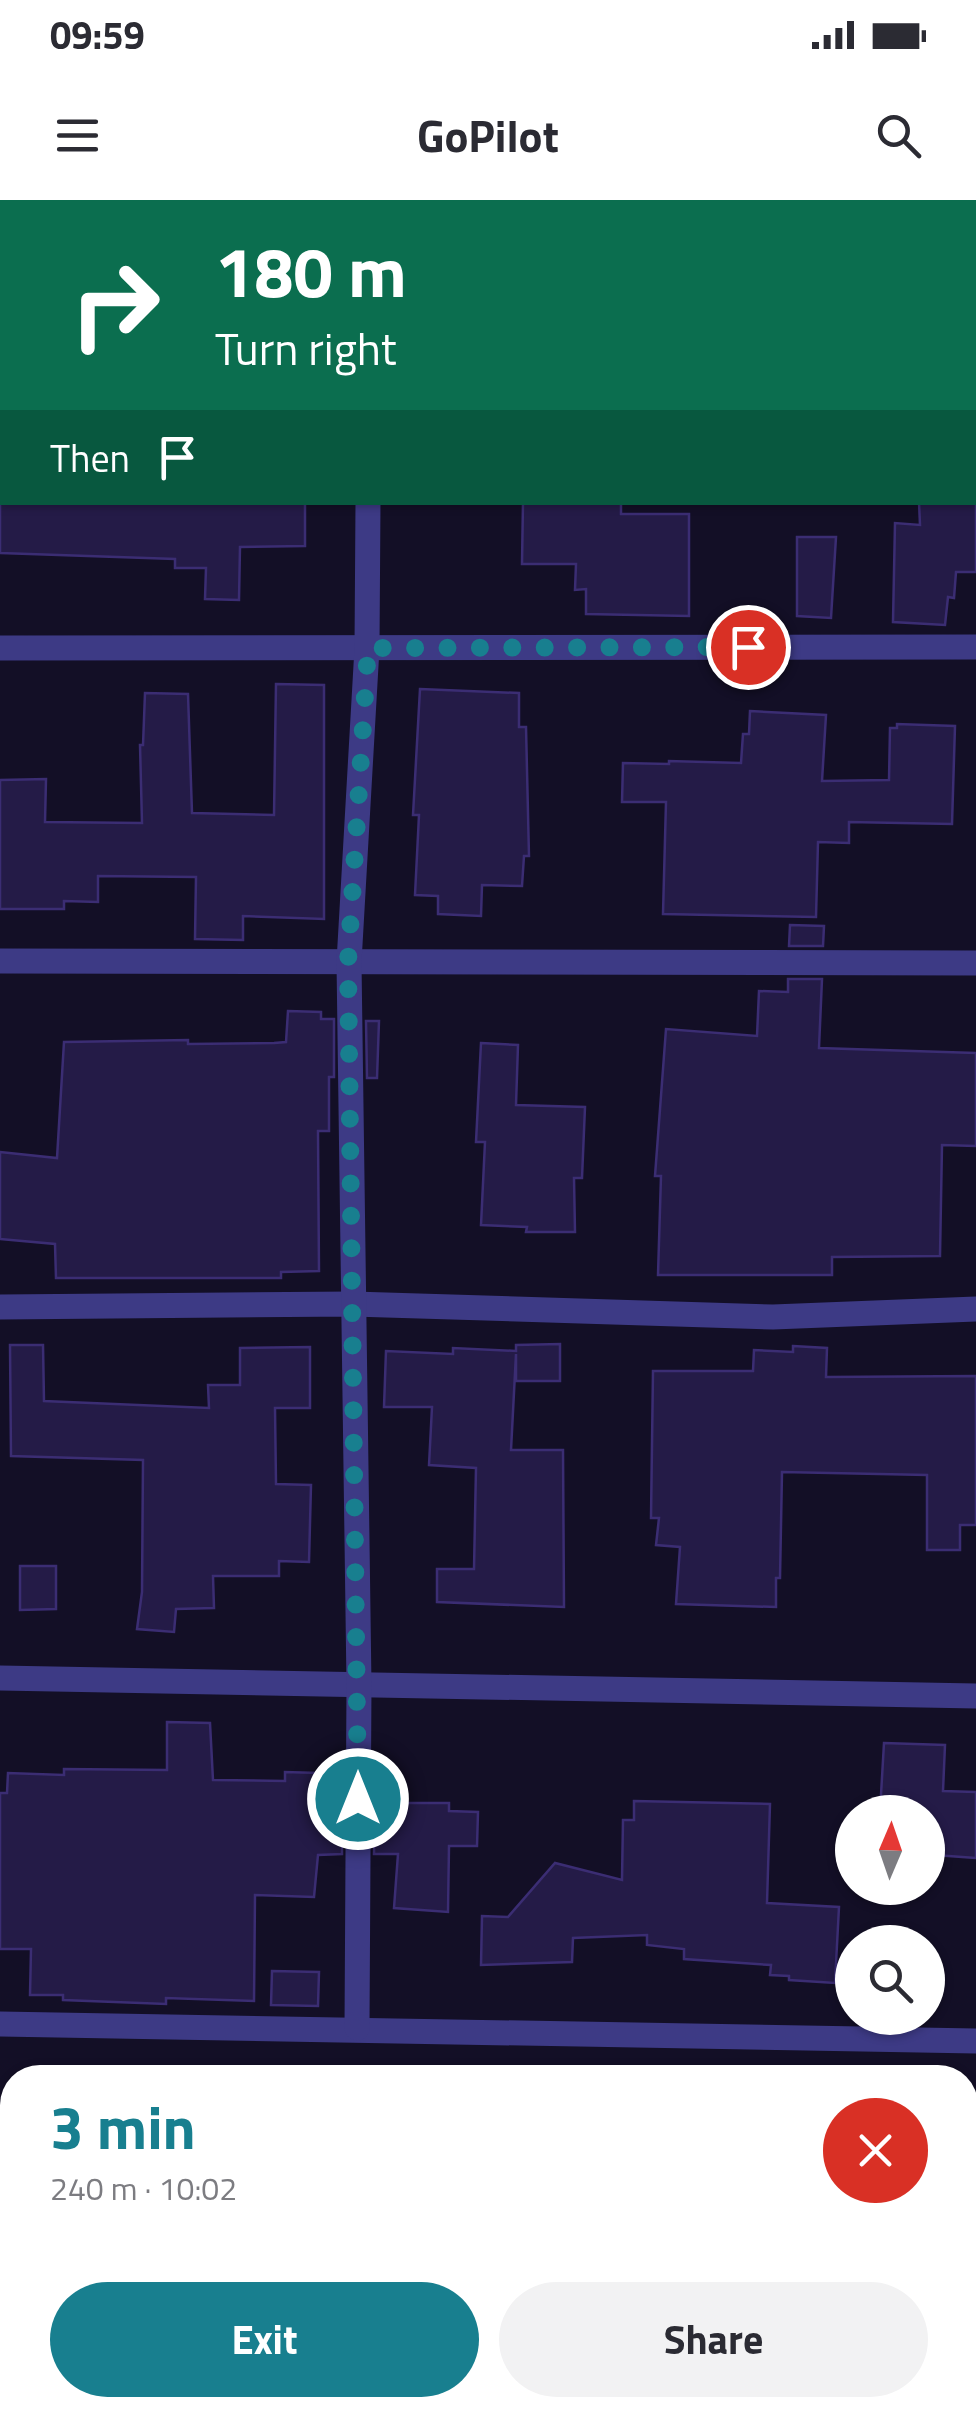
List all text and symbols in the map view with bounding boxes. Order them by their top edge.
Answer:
text: 09:59 [50,6,145,64]
text: GoPilot [417,101,559,169]
icon: menu [50,108,105,163]
icon: search [871,108,926,163]
text: 180 m [215,218,407,324]
icon: right [50,240,180,370]
text: Turn right [215,314,397,382]
text: Then [50,429,130,487]
icon: arrive [150,430,205,485]
pin [706,605,791,690]
icon: arrive [721,620,776,675]
position arrow [306,1747,410,1851]
north arrow [835,1795,945,1905]
map controls [835,1795,945,2035]
button: search [835,1925,945,2035]
text: 3 min [50,2081,196,2172]
button: close [823,2098,928,2203]
text: 240 m · 10:02 [50,2164,237,2212]
button: Exit [50,2282,479,2397]
button: Share [499,2282,928,2397]

